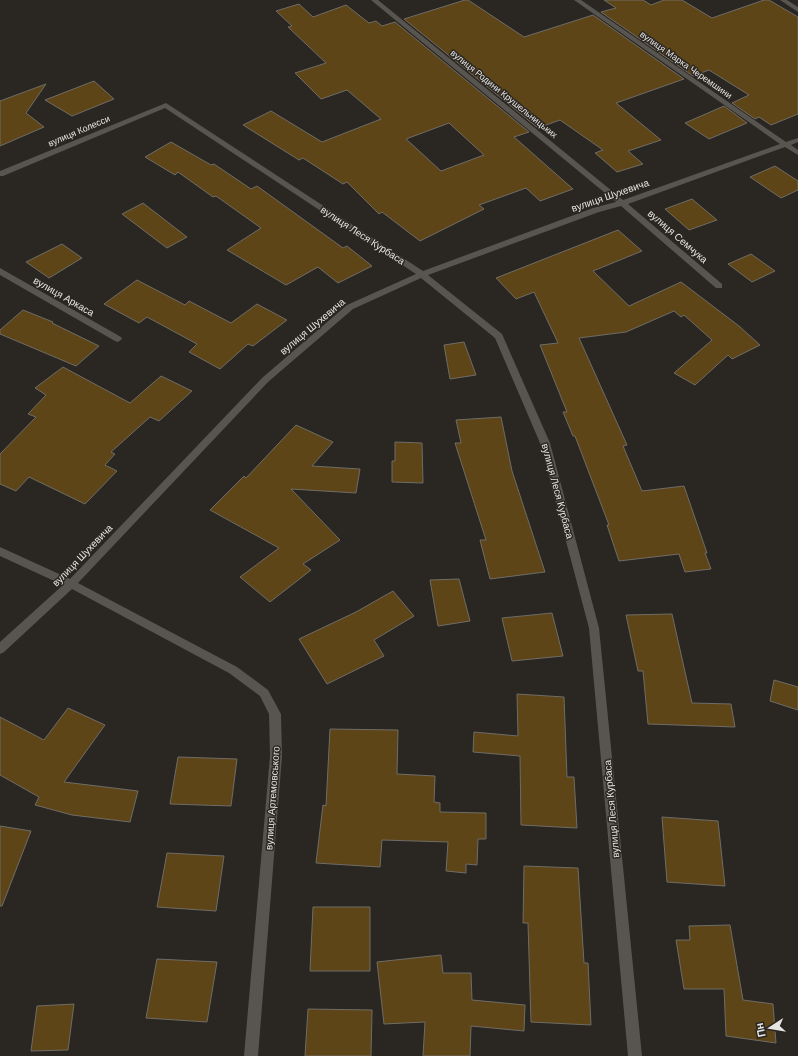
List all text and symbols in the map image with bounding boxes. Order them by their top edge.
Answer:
street label: вулиця Марка Черемшини [637,28,735,102]
street label: вулиця Родини Крушельницьких [448,47,560,141]
street label: вулиця Колесси [46,113,112,149]
street label: вулиця Шухевича [570,176,651,215]
street label: вулиця Леся Курбаса [318,203,408,268]
street label: вулиця Семчука [645,207,711,266]
street label: вулиця Аркаса [31,274,97,319]
street label: вулиця Шухевича [277,295,348,358]
street label: вулиця Леся Курбаса [539,442,577,541]
street label: вулиця Шухевича [49,521,116,589]
street label: вулиця Артемовського [262,745,283,850]
street label: вулиця Леся Курбаса [601,759,622,858]
north arrow [750,1008,790,1048]
text: Пн [752,1022,769,1039]

